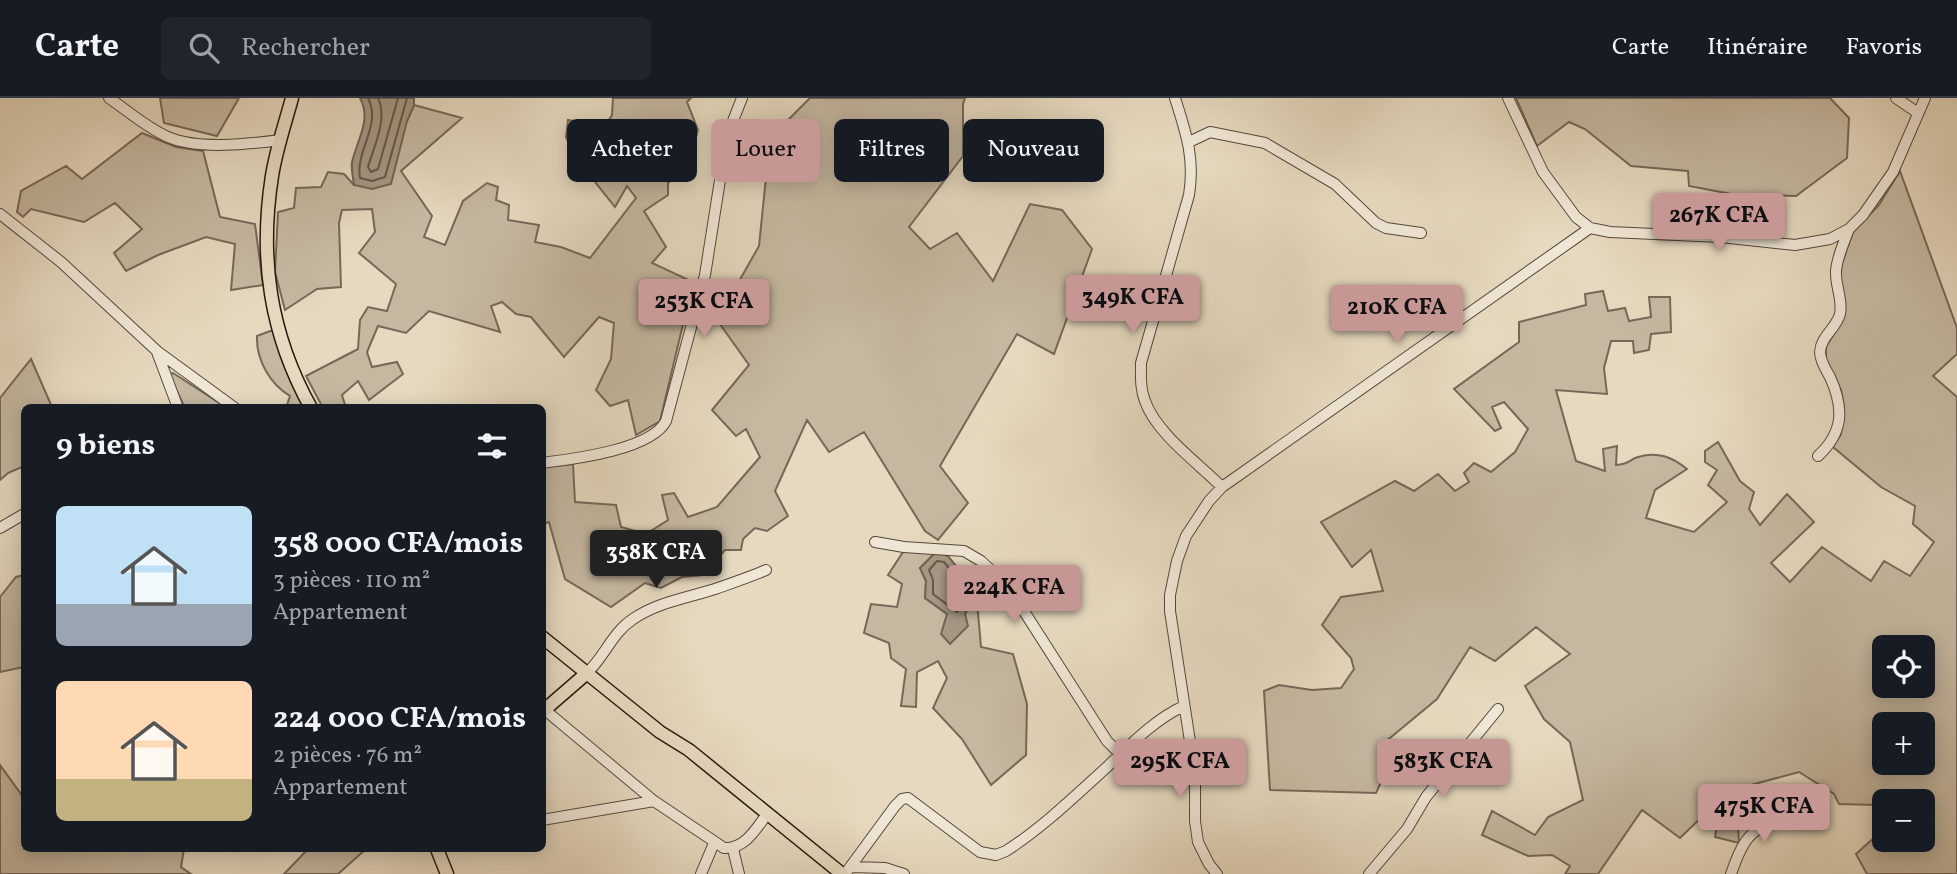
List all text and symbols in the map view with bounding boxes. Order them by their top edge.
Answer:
search box [161,17,651,80]
text: Carte [35,25,119,71]
icon: search [185,29,223,67]
text: Rechercher [241,30,370,66]
text: Carte [1612,31,1669,65]
text: Itinéraire [1707,31,1808,65]
text: Favoris [1846,31,1922,65]
chip: Acheter [567,119,697,182]
chip: Louer [711,119,820,182]
chip: Filtres [834,119,949,182]
chip: Nouveau [963,119,1104,182]
pin: 267K CFA [1647,194,1791,253]
text: 267K CFA [1669,200,1769,232]
pin: 349K CFA [1061,275,1205,335]
pin: 253K CFA [632,280,776,339]
text: 349K CFA [1082,282,1184,314]
text: 253K CFA [654,286,754,318]
pin: 210K CFA [1325,286,1469,345]
text: 210K CFA [1347,292,1447,324]
text: 9 biens [56,425,155,467]
icon: filters [473,427,511,465]
text: 358 000 CFA/mois [273,523,523,565]
pin: 358K CFA [584,531,728,590]
icon: home [112,534,196,618]
text: 358K CFA [606,537,706,569]
text: 3 pièces · 110 m² [273,565,430,597]
pin: 224K CFA [942,566,1086,625]
text: 224K CFA [963,572,1065,604]
text: Appartement [273,597,408,629]
map controls [1872,635,1935,852]
button: locate [1872,635,1935,698]
text: 224 000 CFA/mois [273,698,526,740]
icon: home [112,709,196,793]
button: + [1872,712,1935,775]
text: 2 pièces · 76 m² [273,740,422,772]
pin: 295K CFA [1108,740,1252,799]
pin: 583K CFA [1371,740,1515,799]
text: 295K CFA [1130,746,1230,778]
text: 583K CFA [1393,746,1493,778]
text: Appartement [273,772,408,804]
pin: 475K CFA [1692,784,1836,844]
button: − [1872,789,1935,852]
text: 475K CFA [1714,791,1814,823]

